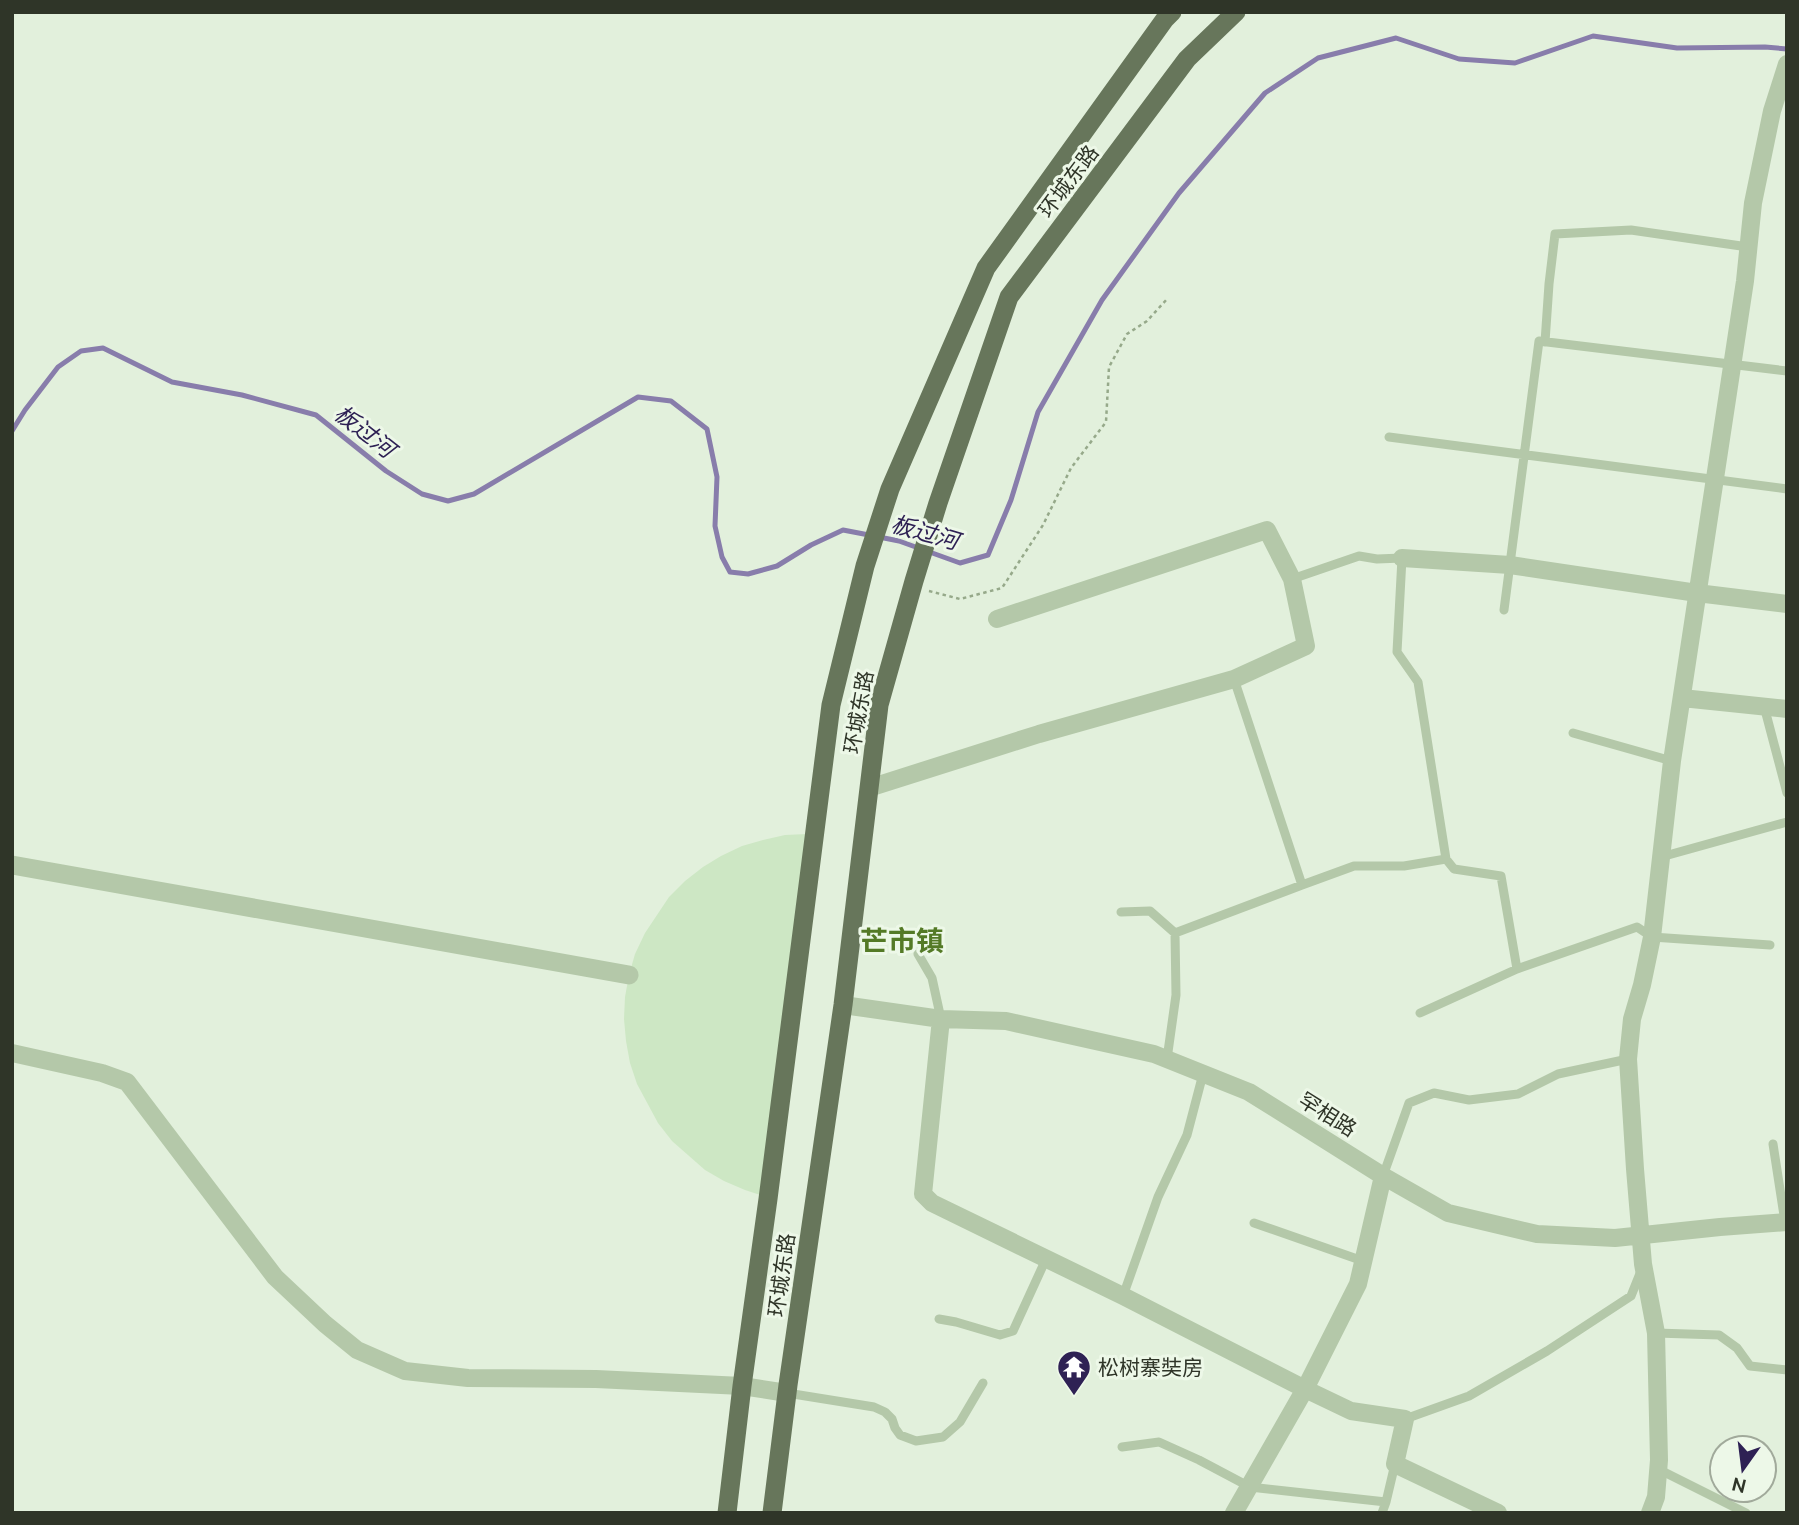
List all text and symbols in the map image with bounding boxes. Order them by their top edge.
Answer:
street label: 环城东路 [1033,140,1103,222]
water label: 板过河 [330,400,403,465]
water label: 板过河 [888,510,965,555]
street label: 环城东路 [839,669,877,755]
district label: 芒市镇 [860,925,944,956]
street label: 罕相路 [1295,1087,1361,1141]
street label: 环城东路 [763,1232,799,1318]
temple icon: 松树寨奘房 [1055,1348,1093,1397]
place label: 松树寨奘房 [1098,1355,1203,1379]
north arrow [1708,1434,1778,1504]
text: N [1729,1473,1748,1498]

